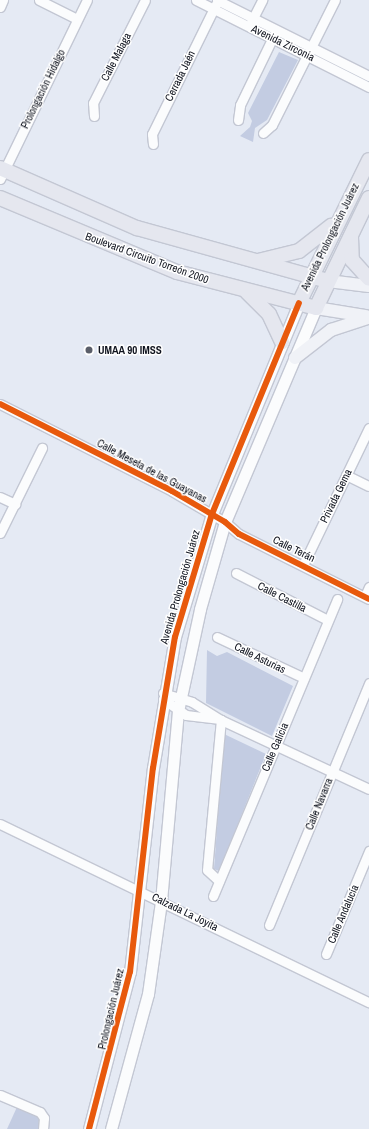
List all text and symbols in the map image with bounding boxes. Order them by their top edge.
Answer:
street label: Avenida Zirconia [249,22,317,64]
street label: Calle Malaga [98,31,134,83]
street label: Prolongación Hidalgo [18,47,68,131]
street label: Cerrada Jaén [162,49,198,103]
street label: Avenida Prolongación Juárez [298,181,362,293]
street label: Boulevard Circuito Torreón 2000 [83,230,211,286]
place label: UMAA 90 IMSS [98,343,162,357]
marker: UMAA 90 IMSS [83,344,95,356]
street label: Calle Meseta de las Guayanas [95,436,209,506]
street label: Privada Gema [317,467,355,525]
street label: Avenida Prolongación Juárez [157,528,203,646]
street label: Calle Terán [271,533,317,565]
street label: Calle Castilla [255,579,309,615]
street label: Calle Asturias [232,640,288,676]
street label: Calle Galicia [259,721,291,773]
street label: Calle Navarra [303,776,335,832]
street label: Calle Andalucía [325,882,361,946]
street label: Calzada La Joyita [150,890,220,934]
street label: Prolongación Juárez [95,967,127,1051]

